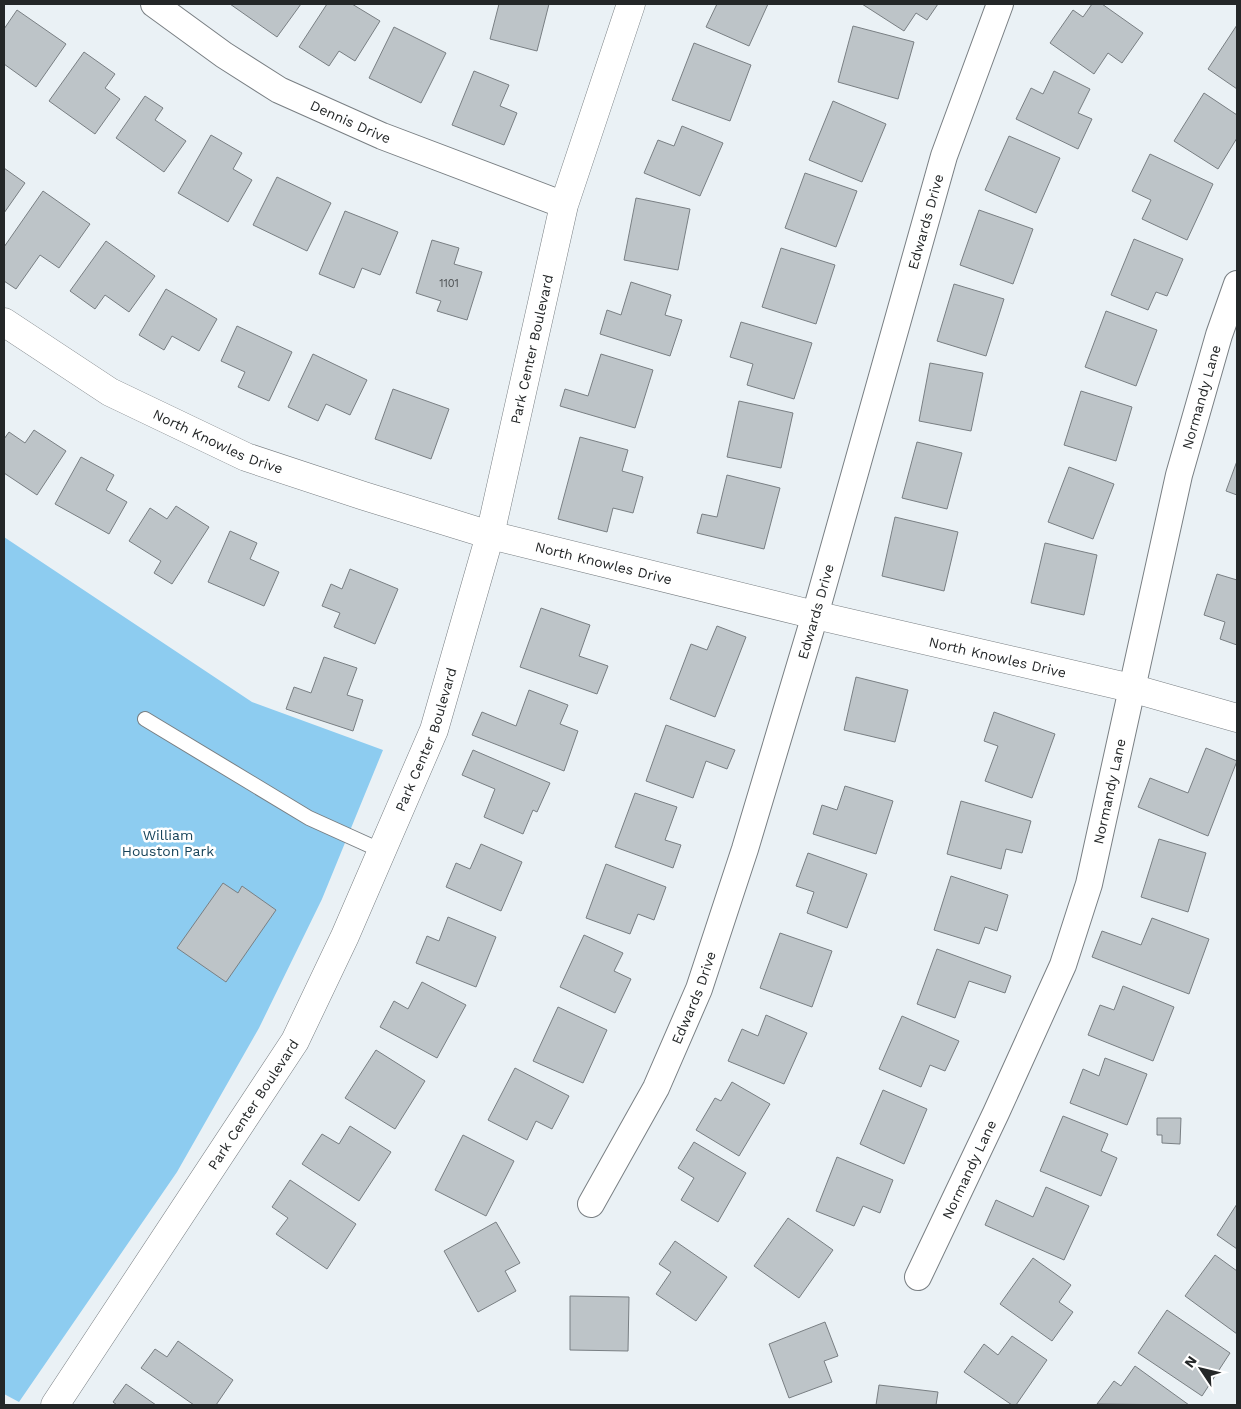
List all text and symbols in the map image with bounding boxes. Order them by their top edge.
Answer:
street label: Dennis Drive [308,97,393,147]
street label: Edwards Drive [905,172,947,271]
street label: Park Center Boulevard [507,273,556,425]
house number: 1101 [439,277,459,290]
street label: Normandy Lane [1179,343,1224,451]
street label: North Knowles Drive [151,406,285,477]
street label: North Knowles Drive [534,538,674,588]
street label: Edwards Drive [794,562,837,661]
street label: North Knowles Drive [927,634,1068,681]
street label: Park Center Boulevard [392,666,460,814]
street label: Normandy Lane [1090,737,1129,846]
park label: William Houston Park [122,827,214,859]
street label: Edwards Drive [668,949,719,1046]
street label: Park Center Boulevard [204,1036,302,1173]
street label: Normandy Lane [939,1117,999,1222]
north arrow [1176,1344,1226,1394]
text: N [1181,1353,1200,1370]

